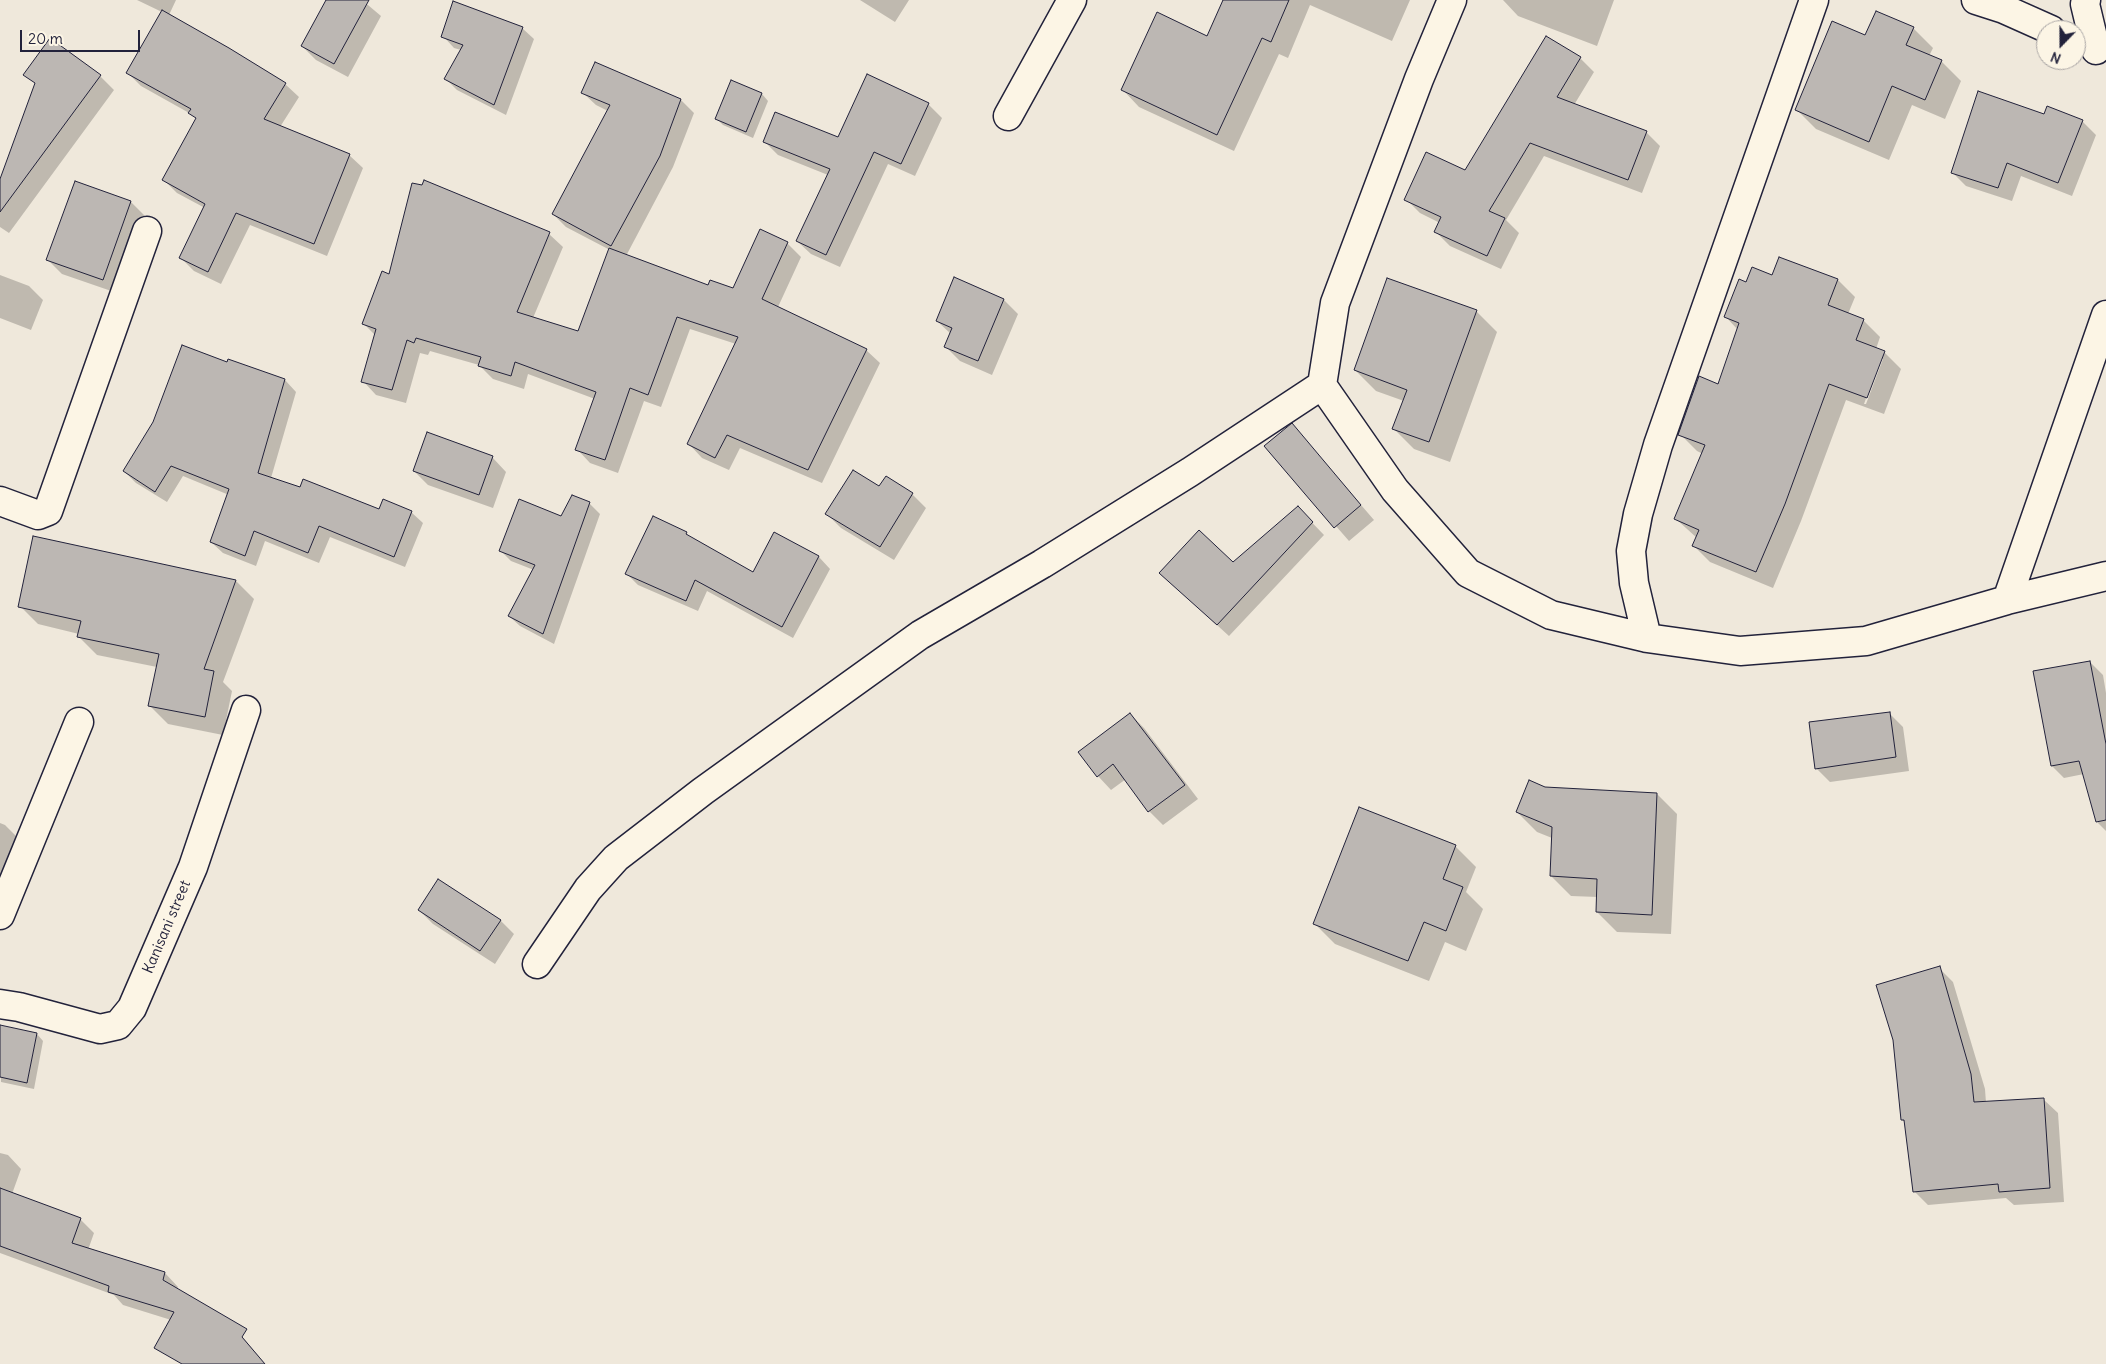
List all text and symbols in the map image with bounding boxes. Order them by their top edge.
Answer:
scale bar [22,20,142,52]
north arrow [2036,20,2086,70]
text: 20 m [28,29,63,48]
text: N [2048,48,2064,68]
street label: Kanisani street [139,878,195,976]

